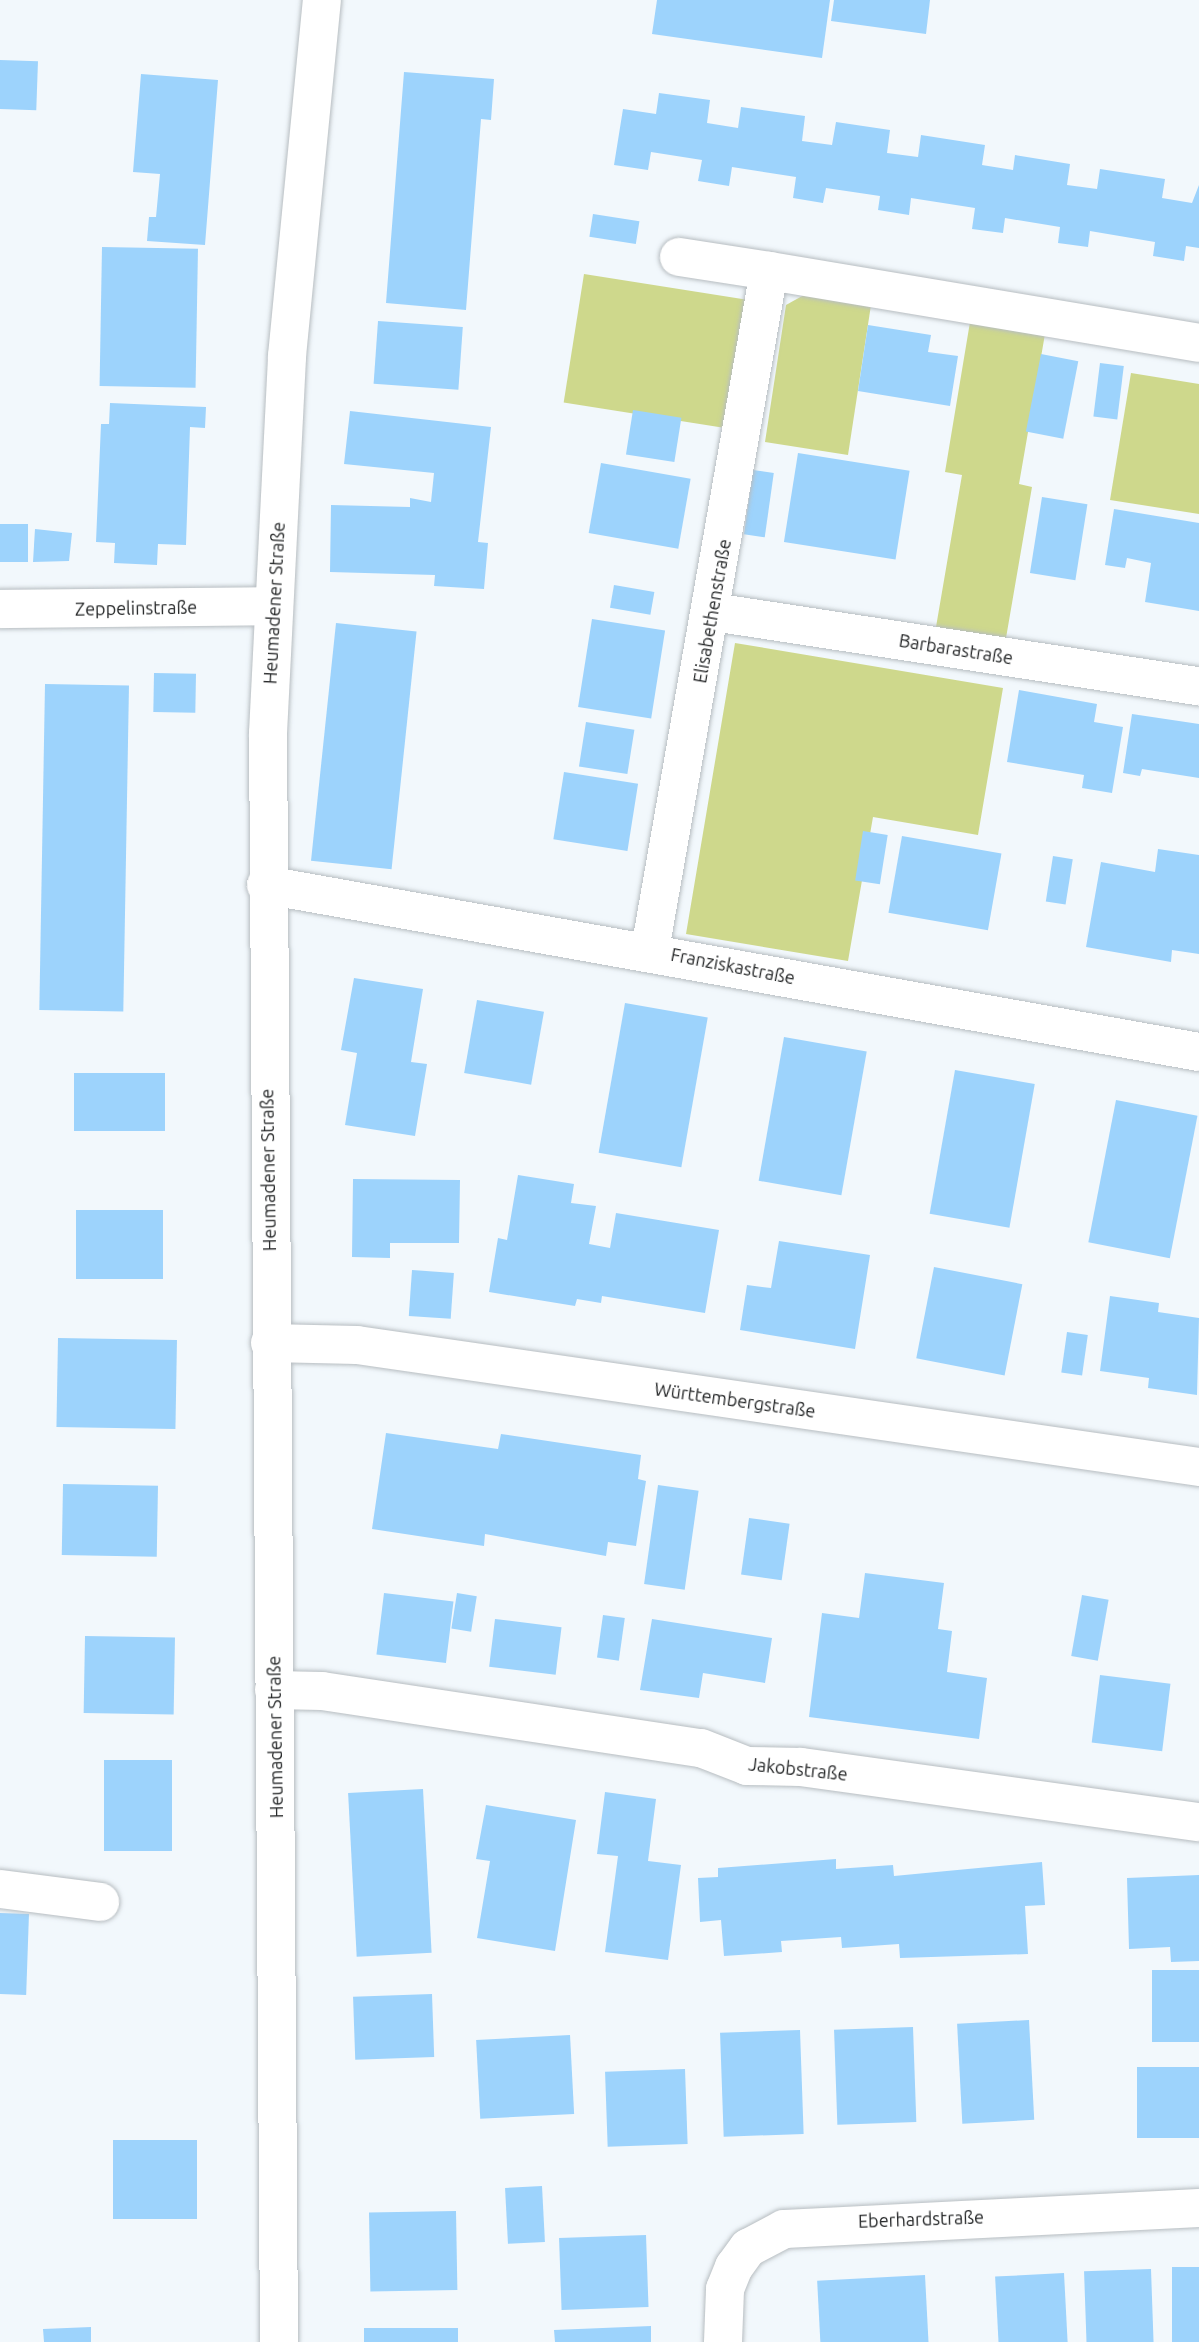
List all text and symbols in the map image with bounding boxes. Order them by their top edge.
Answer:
street label: Heumadener Straße [259,521,289,685]
street label: Elisabethenstraße [689,537,735,685]
street label: Zeppelinstraße [75,596,197,620]
street label: Barbarastraße [897,629,1015,669]
street label: Franziskastraße [669,943,797,989]
street label: Heumadener Straße [256,1089,280,1251]
street label: Württembergstraße [653,1378,817,1422]
street label: Heumadener Straße [263,1656,287,1818]
street label: Jakobstraße [747,1753,849,1785]
street label: Eberhardstraße [858,2206,984,2232]

